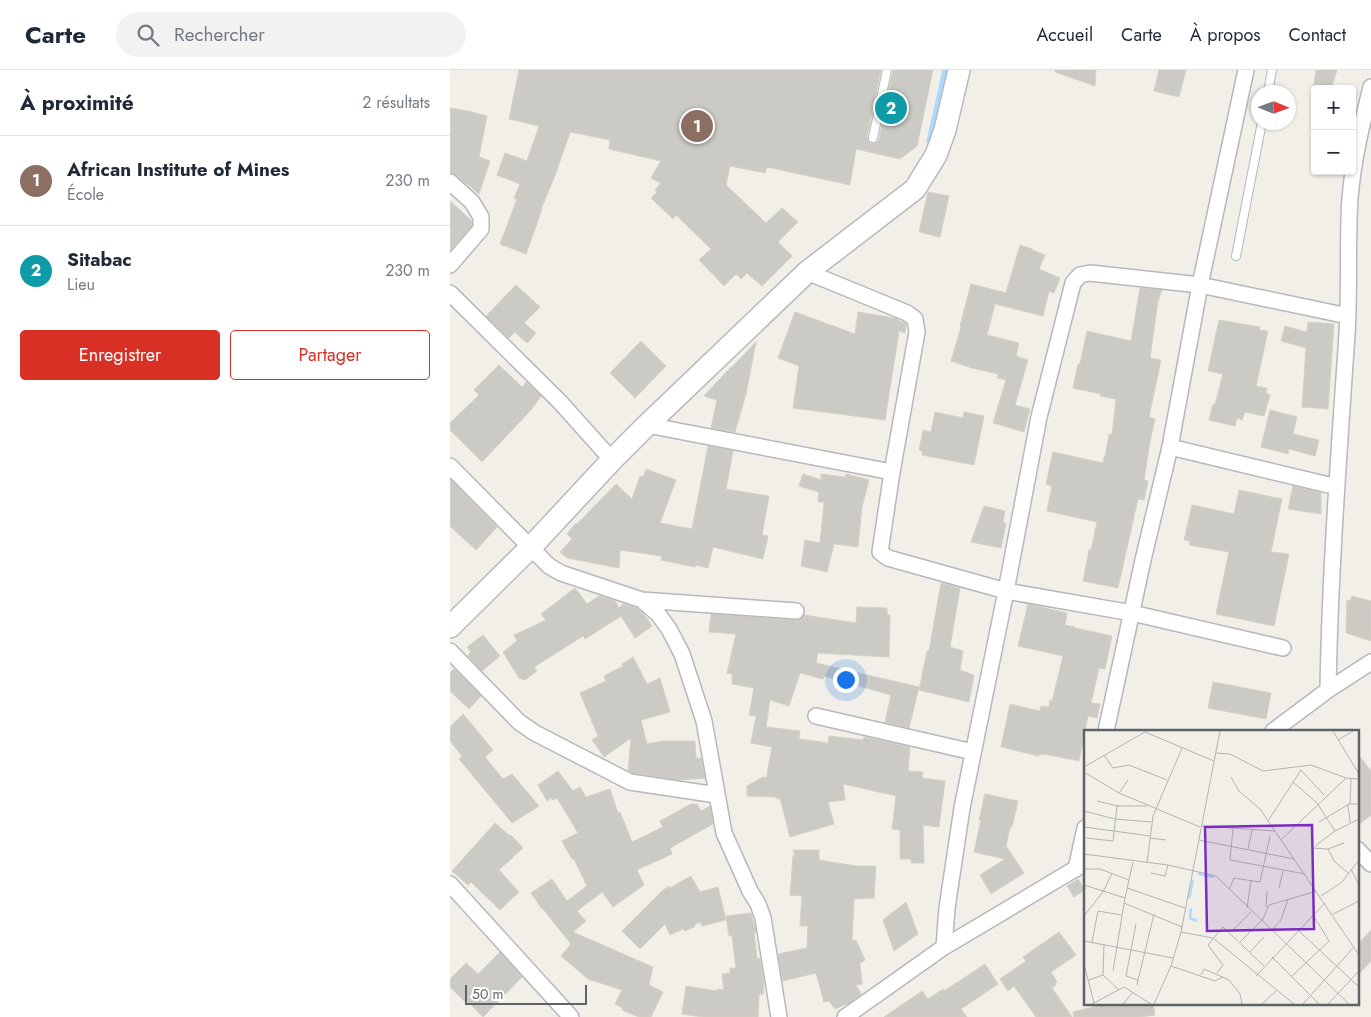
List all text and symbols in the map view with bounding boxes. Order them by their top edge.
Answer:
search box [116,12,466,57]
text: Carte [25,17,86,52]
icon: search [134,21,162,49]
text: Rechercher [174,21,265,48]
text: Accueil [1036,22,1093,48]
text: Carte [1121,22,1162,48]
text: À propos [1190,22,1260,48]
text: Contact [1288,22,1346,48]
north arrow [1251,85,1296,130]
map controls [1311,85,1356,175]
button: + [1311,85,1356,130]
text: À proximité [20,88,134,118]
pin: 2 [875,89,907,127]
text: 2 résultats [362,91,430,114]
pin: 1 [681,107,713,145]
button: − [1311,130,1356,175]
text: African Institute of Mines [67,156,289,183]
text: 1 [32,169,40,192]
text: 230 m [385,169,430,192]
text: École [67,183,104,206]
text: Sitabac [67,246,132,273]
text: 2 [31,259,41,282]
text: 230 m [385,259,430,282]
text: Lieu [67,273,95,296]
button: Enregistrer [20,330,220,380]
button: Partager [230,330,430,380]
your location [833,667,859,693]
inset map [1084,730,1358,1004]
scale bar [465,982,588,1005]
text: 50 m [472,984,503,1004]

